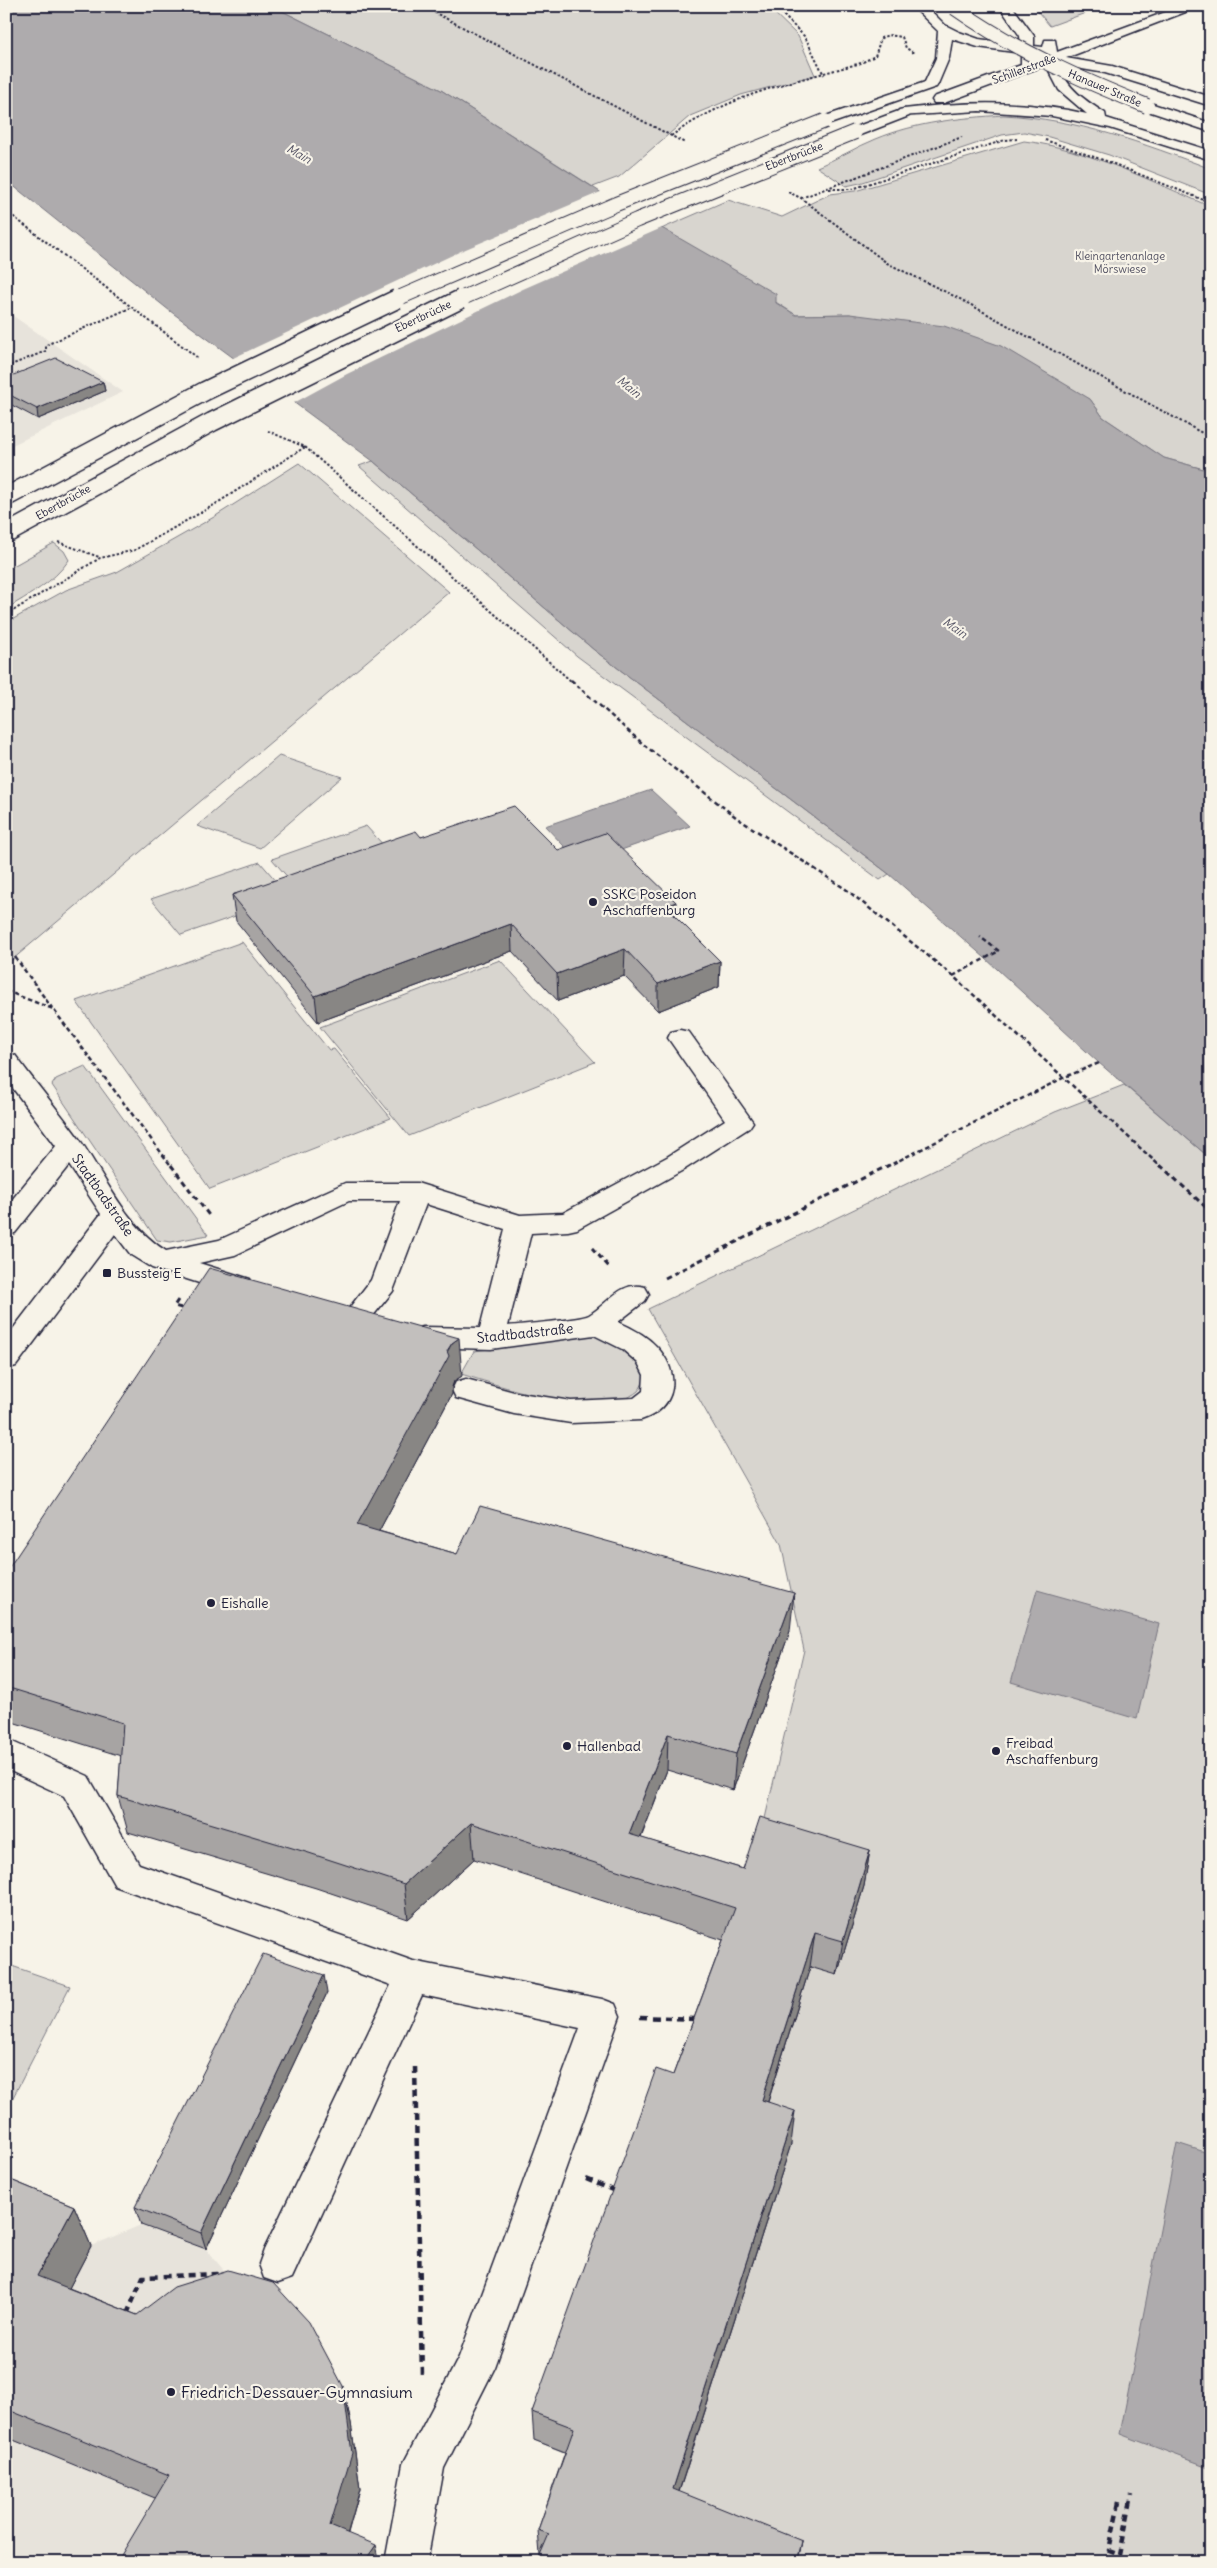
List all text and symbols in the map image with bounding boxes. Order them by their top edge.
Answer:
street label: Schillerstraße [990,51,1058,87]
street label: Hanauer Straße [1066,66,1144,110]
street label: Ebertbrücke [763,139,825,173]
water label: Main [284,141,315,167]
park label: Kleingartenanlage Mörswiese [1075,249,1165,276]
street label: Ebertbrücke [393,297,453,335]
water label: Main [614,373,645,401]
street label: Ebertbrücke [33,481,93,523]
water label: Main [940,614,971,642]
place label: SSKC Poseidon Aschaffenburg [603,885,697,919]
marker: SSKC Poseidon Aschaffenburg [587,896,599,908]
street label: Stadtbadstraße [68,1150,138,1240]
place label: Bussteig E [117,1264,182,1282]
marker: Bussteig E [101,1267,113,1279]
street label: Stadtbadstraße [476,1319,574,1347]
place label: Eishalle [221,1594,269,1612]
marker: Eishalle [205,1597,217,1609]
place label: Freibad Aschaffenburg [1006,1734,1098,1768]
place label: Hallenbad [577,1737,641,1755]
marker: Hallenbad [561,1740,573,1752]
marker: Freibad Aschaffenburg [990,1745,1002,1757]
place label: Friedrich-Dessauer-Gymnasium [181,2382,413,2402]
marker: Friedrich-Dessauer-Gymnasium [165,2386,177,2398]

